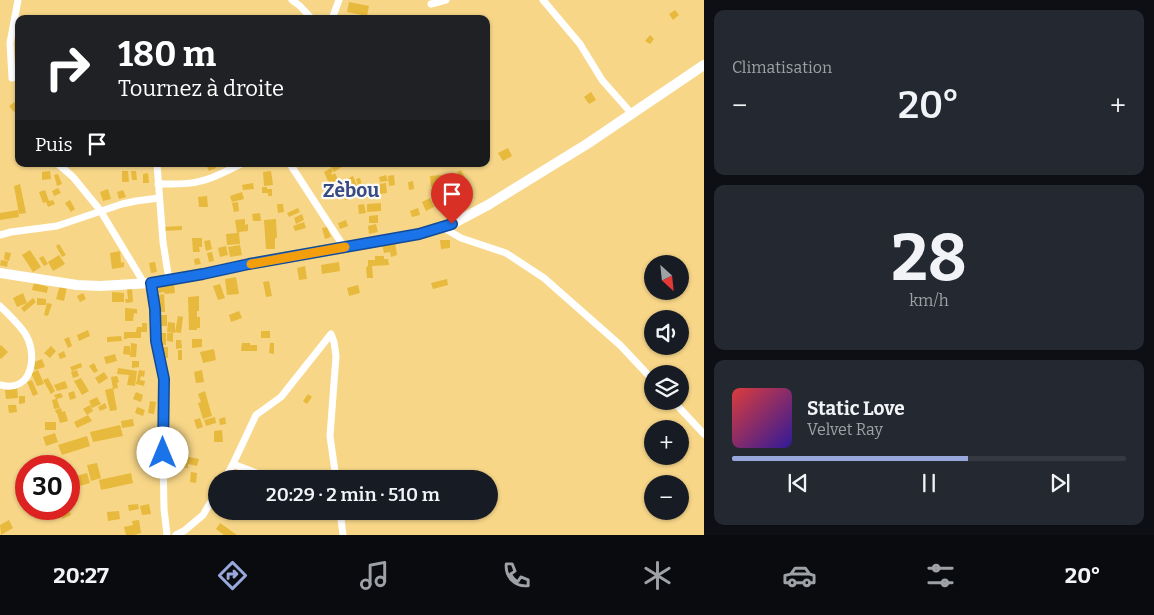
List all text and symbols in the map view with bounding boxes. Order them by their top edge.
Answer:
text: 180 m [118,33,216,75]
icon: right [35,35,100,100]
text: Climatisation [732,58,832,77]
text: Tournez à droite [118,75,284,102]
text: 20° [898,82,960,128]
text: − [732,89,747,122]
text: + [1110,89,1126,122]
icon: arrive [83,130,111,158]
text: Puis [35,133,73,156]
pin [431,173,473,224]
district label: Zèbou [323,179,379,202]
icon: arrive [438,180,466,208]
text: 28 [891,219,967,297]
north arrow [644,255,689,300]
map controls [644,255,689,520]
text: km/h [909,291,949,310]
button: sound [644,310,689,355]
button: layers [644,365,689,410]
text: Static Love [807,397,905,420]
button: + [644,420,689,465]
text: Velvet Ray [807,420,883,439]
position arrow [136,426,188,478]
speed limit sign: 30 [15,455,80,520]
icon: previous [784,469,812,497]
icon: pause [915,469,943,497]
icon: next [1046,469,1074,497]
button: − [644,475,689,520]
text: 20:29 · 2 min · 510 m [266,483,440,506]
icon: directions [215,558,250,593]
icon: music [357,558,392,593]
icon: phone [499,558,534,593]
icon: climate [640,558,675,593]
icon: car [782,558,817,593]
icon: filters [923,558,958,593]
text: 20:27 [53,562,109,589]
text: 20° [1065,562,1101,589]

